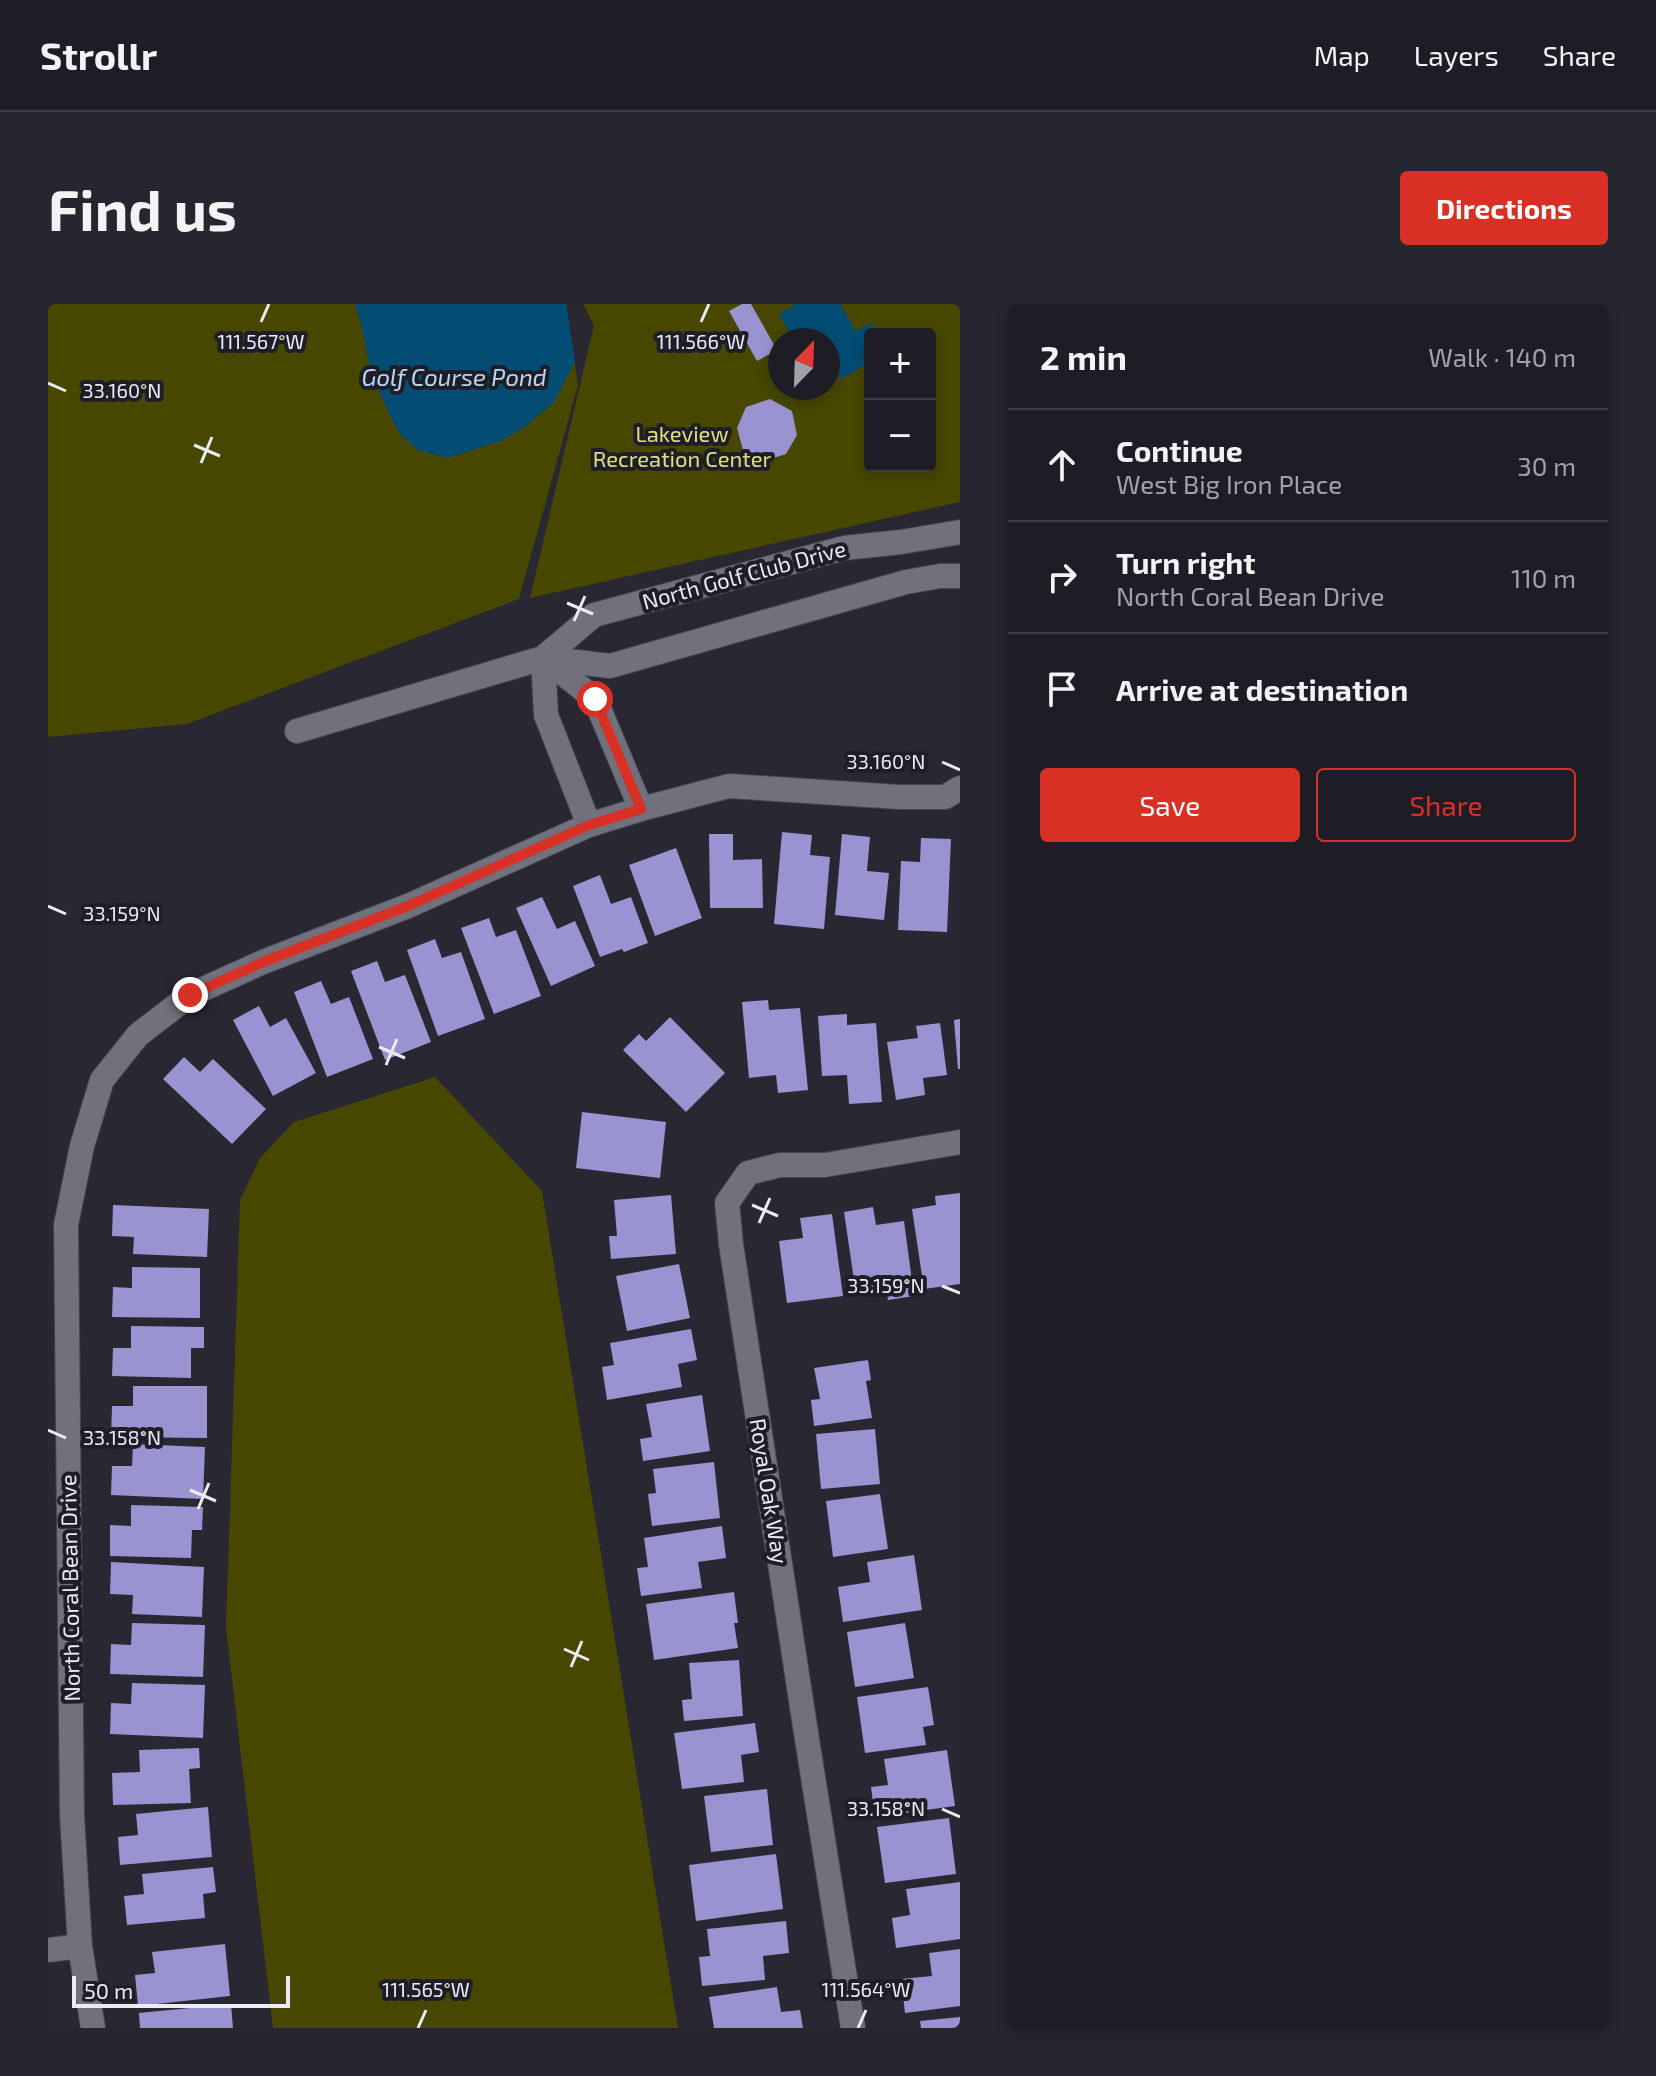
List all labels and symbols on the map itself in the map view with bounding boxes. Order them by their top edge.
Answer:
north arrow [768,328,840,400]
text: 111.567°W [217,329,305,353]
text: 111.566°W [657,329,745,353]
water label: Golf Course Pond [361,362,547,391]
text: 33.160°N [83,378,161,402]
park label: Lakeview Recreation Center [593,420,772,471]
street label: North Golf Club Drive [639,534,848,614]
route start [577,681,613,717]
text: 33.160°N [847,749,925,773]
text: 33.159°N [83,901,161,925]
route end [172,977,208,1013]
text: 33.159°N [847,1273,925,1297]
street label: Royal Oak Way [746,1416,794,1566]
text: 33.158°N [83,1425,161,1449]
street label: North Coral Bean Drive [54,1474,84,1702]
text: 33.158°N [847,1796,925,1820]
scale bar [72,1972,290,2008]
text: 111.565°W [382,1977,470,2001]
text: 111.564°W [821,1977,911,2001]

